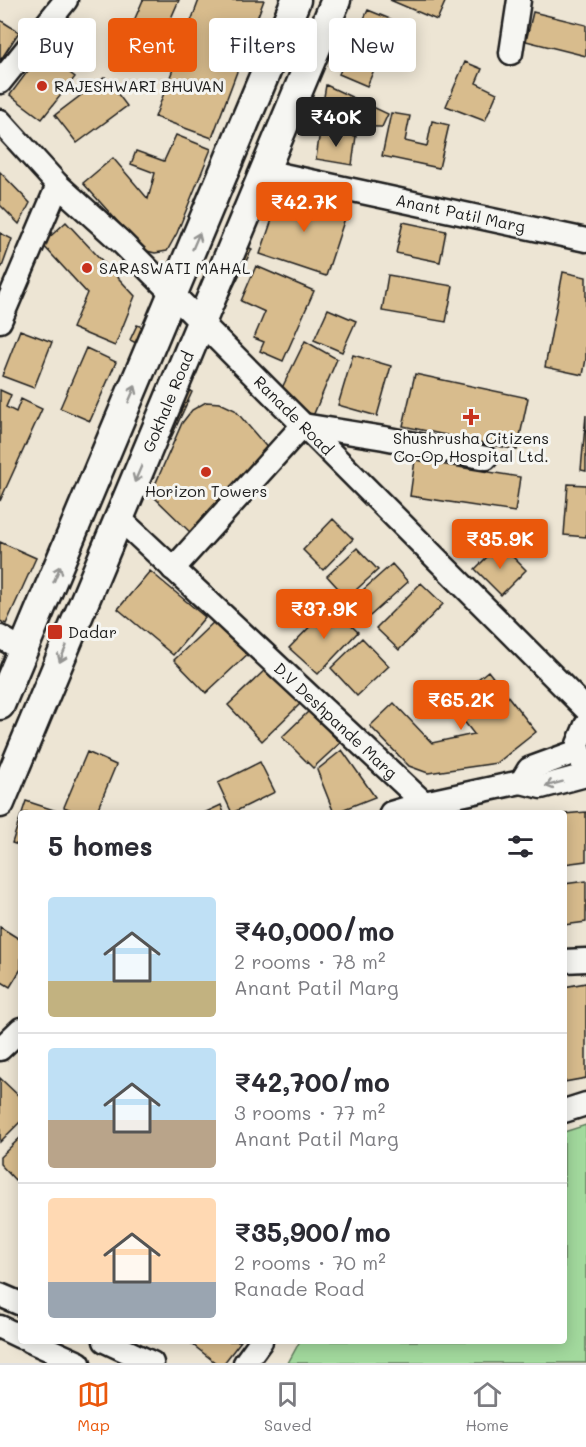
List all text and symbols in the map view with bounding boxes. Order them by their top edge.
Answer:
chip: Buy [18,18,96,72]
chip: Rent [108,18,197,72]
chip: Filters [209,18,317,72]
chip: New [329,18,416,72]
place label: RAJESHWARI BHUVAN [54,75,224,96]
marker: RAJESHWARI BHUVAN [35,79,49,93]
pin: ₹40K [300,97,372,148]
text: ₹40K [310,103,362,129]
pin: ₹42.7K [255,182,353,233]
text: ₹42.7K [270,188,338,214]
street label: Anant Patil Marg [394,189,527,237]
one-way arrow [191,232,202,250]
place label: SARASWATI MAHAL [99,257,251,278]
marker: SARASWATI MAHAL [80,261,94,275]
street label: Gokhale Road [137,348,198,455]
street label: Ranade Road [250,371,338,459]
one-way arrow [127,386,138,404]
marker: Shushrusha Citizens Co-Op Hospital Ltd. [462,408,480,426]
place label: Shushrusha Citizens Co-Op Hospital Ltd. [393,427,549,466]
one-way arrow [132,464,143,482]
marker: Horizon Towers [199,465,213,479]
place label: Horizon Towers [145,480,267,501]
pin: ₹35.9K [451,519,549,570]
text: ₹35.9K [466,525,534,551]
one-way arrow [52,566,63,584]
pin: ₹37.9K [275,589,373,640]
text: ₹37.9K [290,595,358,621]
place label: Dadar [68,621,117,642]
marker: Dadar [46,623,64,641]
one-way arrow [57,644,68,662]
street label: D.V Deshpande Marg [270,657,402,783]
pin: ₹65.2K [412,680,510,731]
text: ₹65.2K [427,686,495,712]
one-way arrow [544,779,563,790]
text: 5 homes [48,829,153,863]
icon: filters [504,830,537,863]
text: ₹40,000/mo [234,914,394,948]
icon: home [96,921,168,993]
text: 2 rooms · 78 m² [234,948,386,974]
text: Anant Patil Marg [234,974,399,1000]
text: ₹42,700/mo [234,1065,390,1099]
icon: home [96,1072,168,1144]
text: 3 rooms · 77 m² [234,1099,385,1125]
text: Anant Patil Marg [234,1125,399,1151]
text: ₹35,900/mo [234,1215,391,1249]
icon: home [96,1222,168,1294]
text: 2 rooms · 70 m² [234,1249,386,1275]
text: Ranade Road [234,1275,364,1301]
tab: Map [77,1378,110,1435]
tab: Saved [264,1378,311,1435]
tab: Home [465,1378,509,1435]

